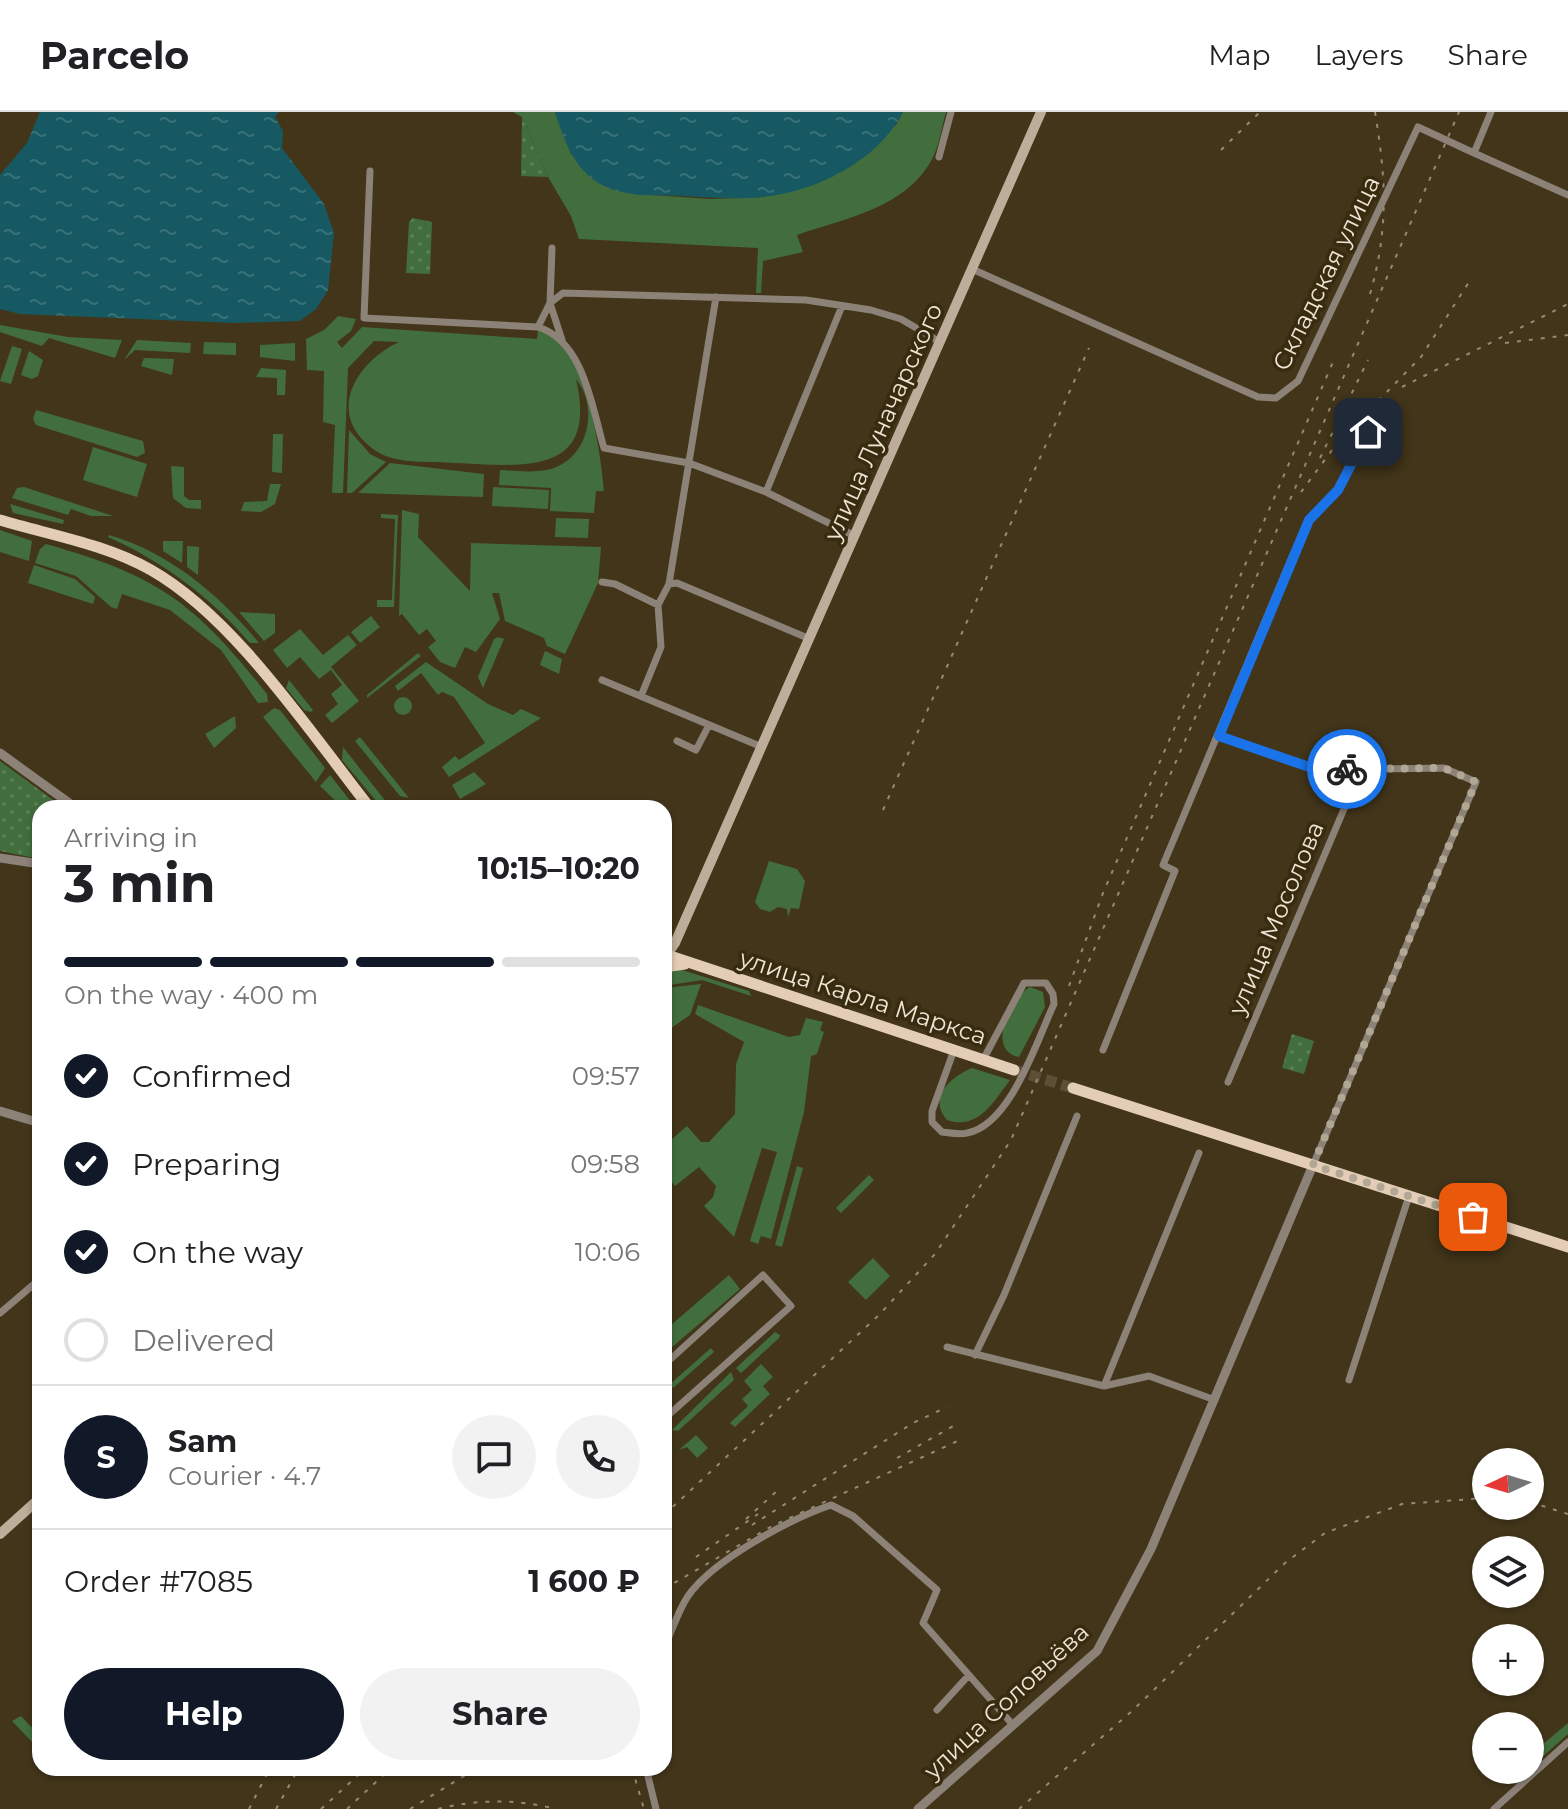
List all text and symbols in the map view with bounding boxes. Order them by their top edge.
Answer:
text: Parcelo [40,32,189,79]
text: Map [1208,38,1271,72]
text: Layers [1315,38,1404,72]
text: Share [1448,38,1528,72]
street label: Складская улица [1266,171,1386,375]
street label: улица Луначарского [817,299,948,546]
pin [1334,398,1402,466]
icon: home [1346,410,1390,454]
courier [1307,729,1387,809]
icon: bike [1325,747,1369,791]
street label: улица Мосолова [1222,817,1330,1020]
text: Arriving in [64,822,198,854]
text: 10:15–10:20 [478,850,640,887]
text: 3 min [64,852,216,915]
street label: улица Карла Маркса [735,943,990,1051]
text: On the way · 400 m [64,979,318,1011]
icon: check [64,1054,108,1098]
text: Confirmed [132,1058,292,1095]
text: 09:57 [572,1060,640,1092]
icon: check [64,1142,108,1186]
text: Preparing [132,1146,281,1183]
text: 09:58 [570,1148,640,1180]
pin [1439,1183,1507,1251]
icon: bag [1451,1195,1495,1239]
icon: check [64,1230,108,1274]
text: On the way [132,1234,303,1271]
text: 10:06 [575,1236,640,1268]
text: Delivered [132,1322,275,1359]
button: chat [452,1415,536,1499]
button: phone [556,1415,640,1499]
text: Sam [168,1423,237,1460]
text: S [96,1439,116,1476]
north arrow [1472,1448,1544,1520]
map controls [1472,1448,1544,1784]
text: Courier · 4.7 [168,1460,321,1492]
button: layers [1472,1536,1544,1608]
text: Order #7085 [64,1563,253,1600]
text: 1 600 ₽ [528,1563,640,1600]
street label: улица Соловьёва [917,1617,1095,1786]
button: + [1472,1624,1544,1696]
button: Help [64,1668,344,1760]
button: Share [360,1668,640,1760]
button: − [1472,1712,1544,1784]

